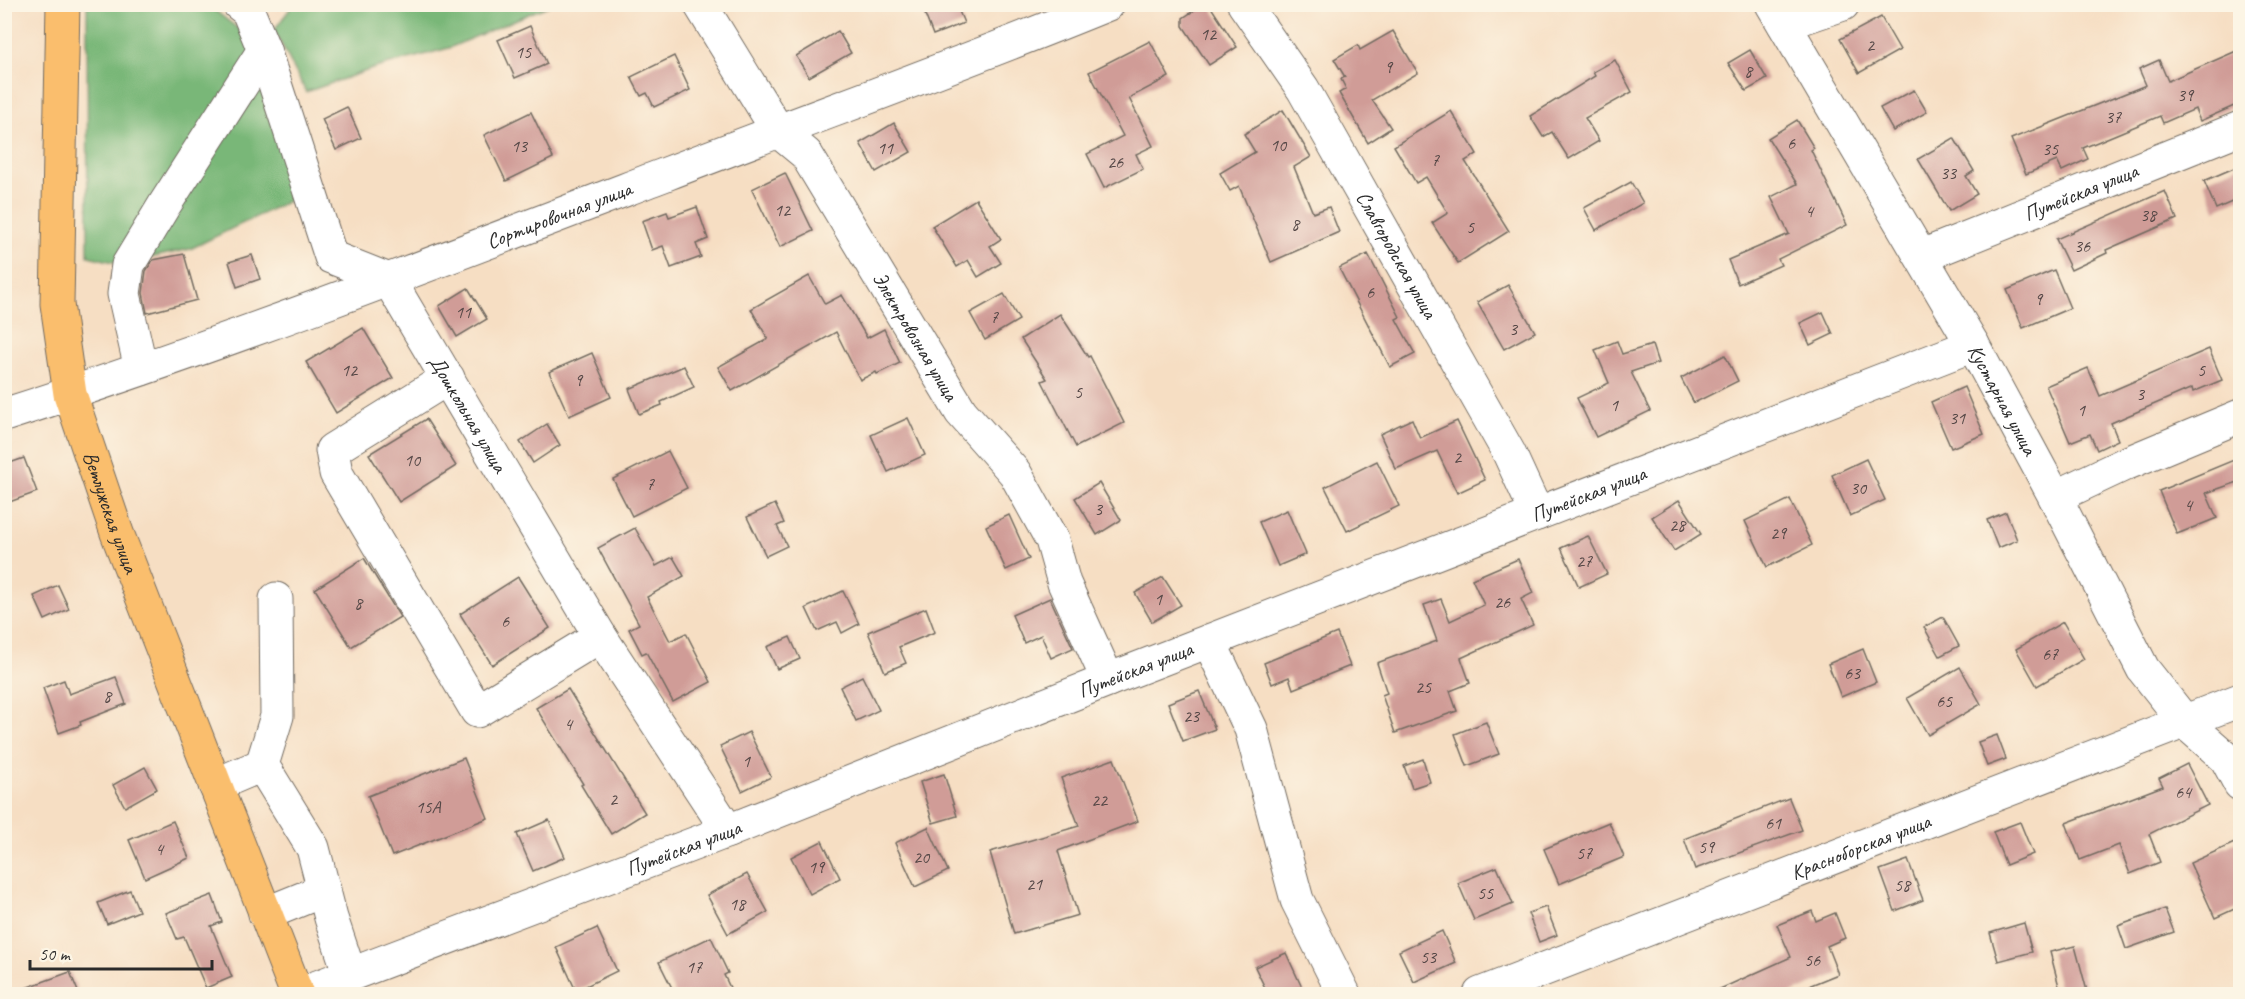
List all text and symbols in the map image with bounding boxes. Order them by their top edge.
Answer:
house number: 12 [1200,23,1218,45]
house number: 2 [1866,34,1876,56]
house number: 15 [515,41,532,63]
house number: 9 [1384,56,1394,78]
house number: 8 [1744,60,1754,82]
house number: 39 [2177,84,2195,106]
house number: 37 [2105,106,2122,128]
house number: 6 [1787,132,1796,154]
house number: 10 [1270,134,1288,156]
house number: 13 [511,135,529,157]
house number: 11 [877,137,894,159]
house number: 35 [2042,138,2059,160]
house number: 7 [1431,149,1440,171]
house number: 26 [1107,151,1124,173]
street label: Путейская улица [2020,157,2143,227]
house number: 33 [1940,162,1958,184]
street label: Сортировочная улица [483,175,637,255]
street label: Славгородская улица [1350,187,1444,325]
house number: 12 [774,199,792,221]
house number: 4 [1805,200,1815,222]
house number: 38 [2140,204,2158,226]
house number: 8 [1291,213,1301,235]
house number: 5 [1466,216,1475,238]
house number: 36 [2074,235,2091,257]
street label: Электровозная улица [867,267,965,407]
house number: 6 [1366,281,1375,303]
house number: 9 [2034,288,2044,310]
house number: 11 [455,301,472,323]
house number: 7 [990,306,999,328]
house number: 3 [1509,318,1519,340]
street label: Кустарная улица [1962,340,2044,461]
street label: Дошкольная улица [423,350,514,479]
house number: 12 [341,359,359,381]
house number: 5 [2197,359,2206,381]
house number: 9 [574,369,584,391]
house number: 5 [1074,381,1083,403]
house number: 3 [2136,383,2146,405]
house number: 1 [1610,394,1619,416]
house number: 1 [2077,399,2086,421]
house number: 31 [1949,407,1966,429]
house number: 2 [1453,446,1463,468]
street label: Ветлужская улица [77,448,145,578]
house number: 10 [404,449,422,471]
street label: Путейская улица [1527,459,1651,528]
house number: 7 [646,473,655,495]
house number: 30 [1850,477,1868,499]
house number: 4 [2184,494,2194,516]
house number: 3 [1094,498,1104,520]
house number: 28 [1669,514,1687,536]
house number: 29 [1770,522,1788,544]
house number: 27 [1576,550,1593,572]
house number: 1 [1154,588,1163,610]
house number: 26 [1494,591,1511,613]
house number: 8 [354,592,364,614]
house number: 6 [501,610,510,632]
street label: Путейская улица [1074,635,1198,704]
house number: 67 [2042,643,2059,665]
house number: 63 [1844,662,1862,684]
house number: 25 [1415,676,1432,698]
house number: 8 [103,685,113,707]
house number: 65 [1936,690,1953,712]
house number: 23 [1183,705,1201,727]
house number: 4 [564,713,574,735]
house number: 1 [742,750,751,772]
house number: 64 [2175,781,2193,803]
house number: 2 [609,788,619,810]
house number: 22 [1091,789,1109,811]
house number: 15А [415,796,442,818]
street label: Красноборская улица [1787,807,1936,886]
house number: 61 [1765,812,1782,834]
street label: Путейская улица [622,814,746,882]
house number: 59 [1698,836,1716,858]
house number: 4 [155,838,165,860]
house number: 57 [1576,842,1593,864]
house number: 20 [913,846,931,868]
house number: 19 [808,856,826,878]
house number: 21 [1026,873,1043,895]
house number: 58 [1894,874,1912,896]
house number: 55 [1477,882,1494,904]
house number: 18 [729,893,747,915]
scale bar [30,933,212,971]
text: 50 m [39,943,72,965]
house number: 53 [1420,946,1438,968]
house number: 56 [1804,949,1821,971]
house number: 17 [686,956,703,978]

